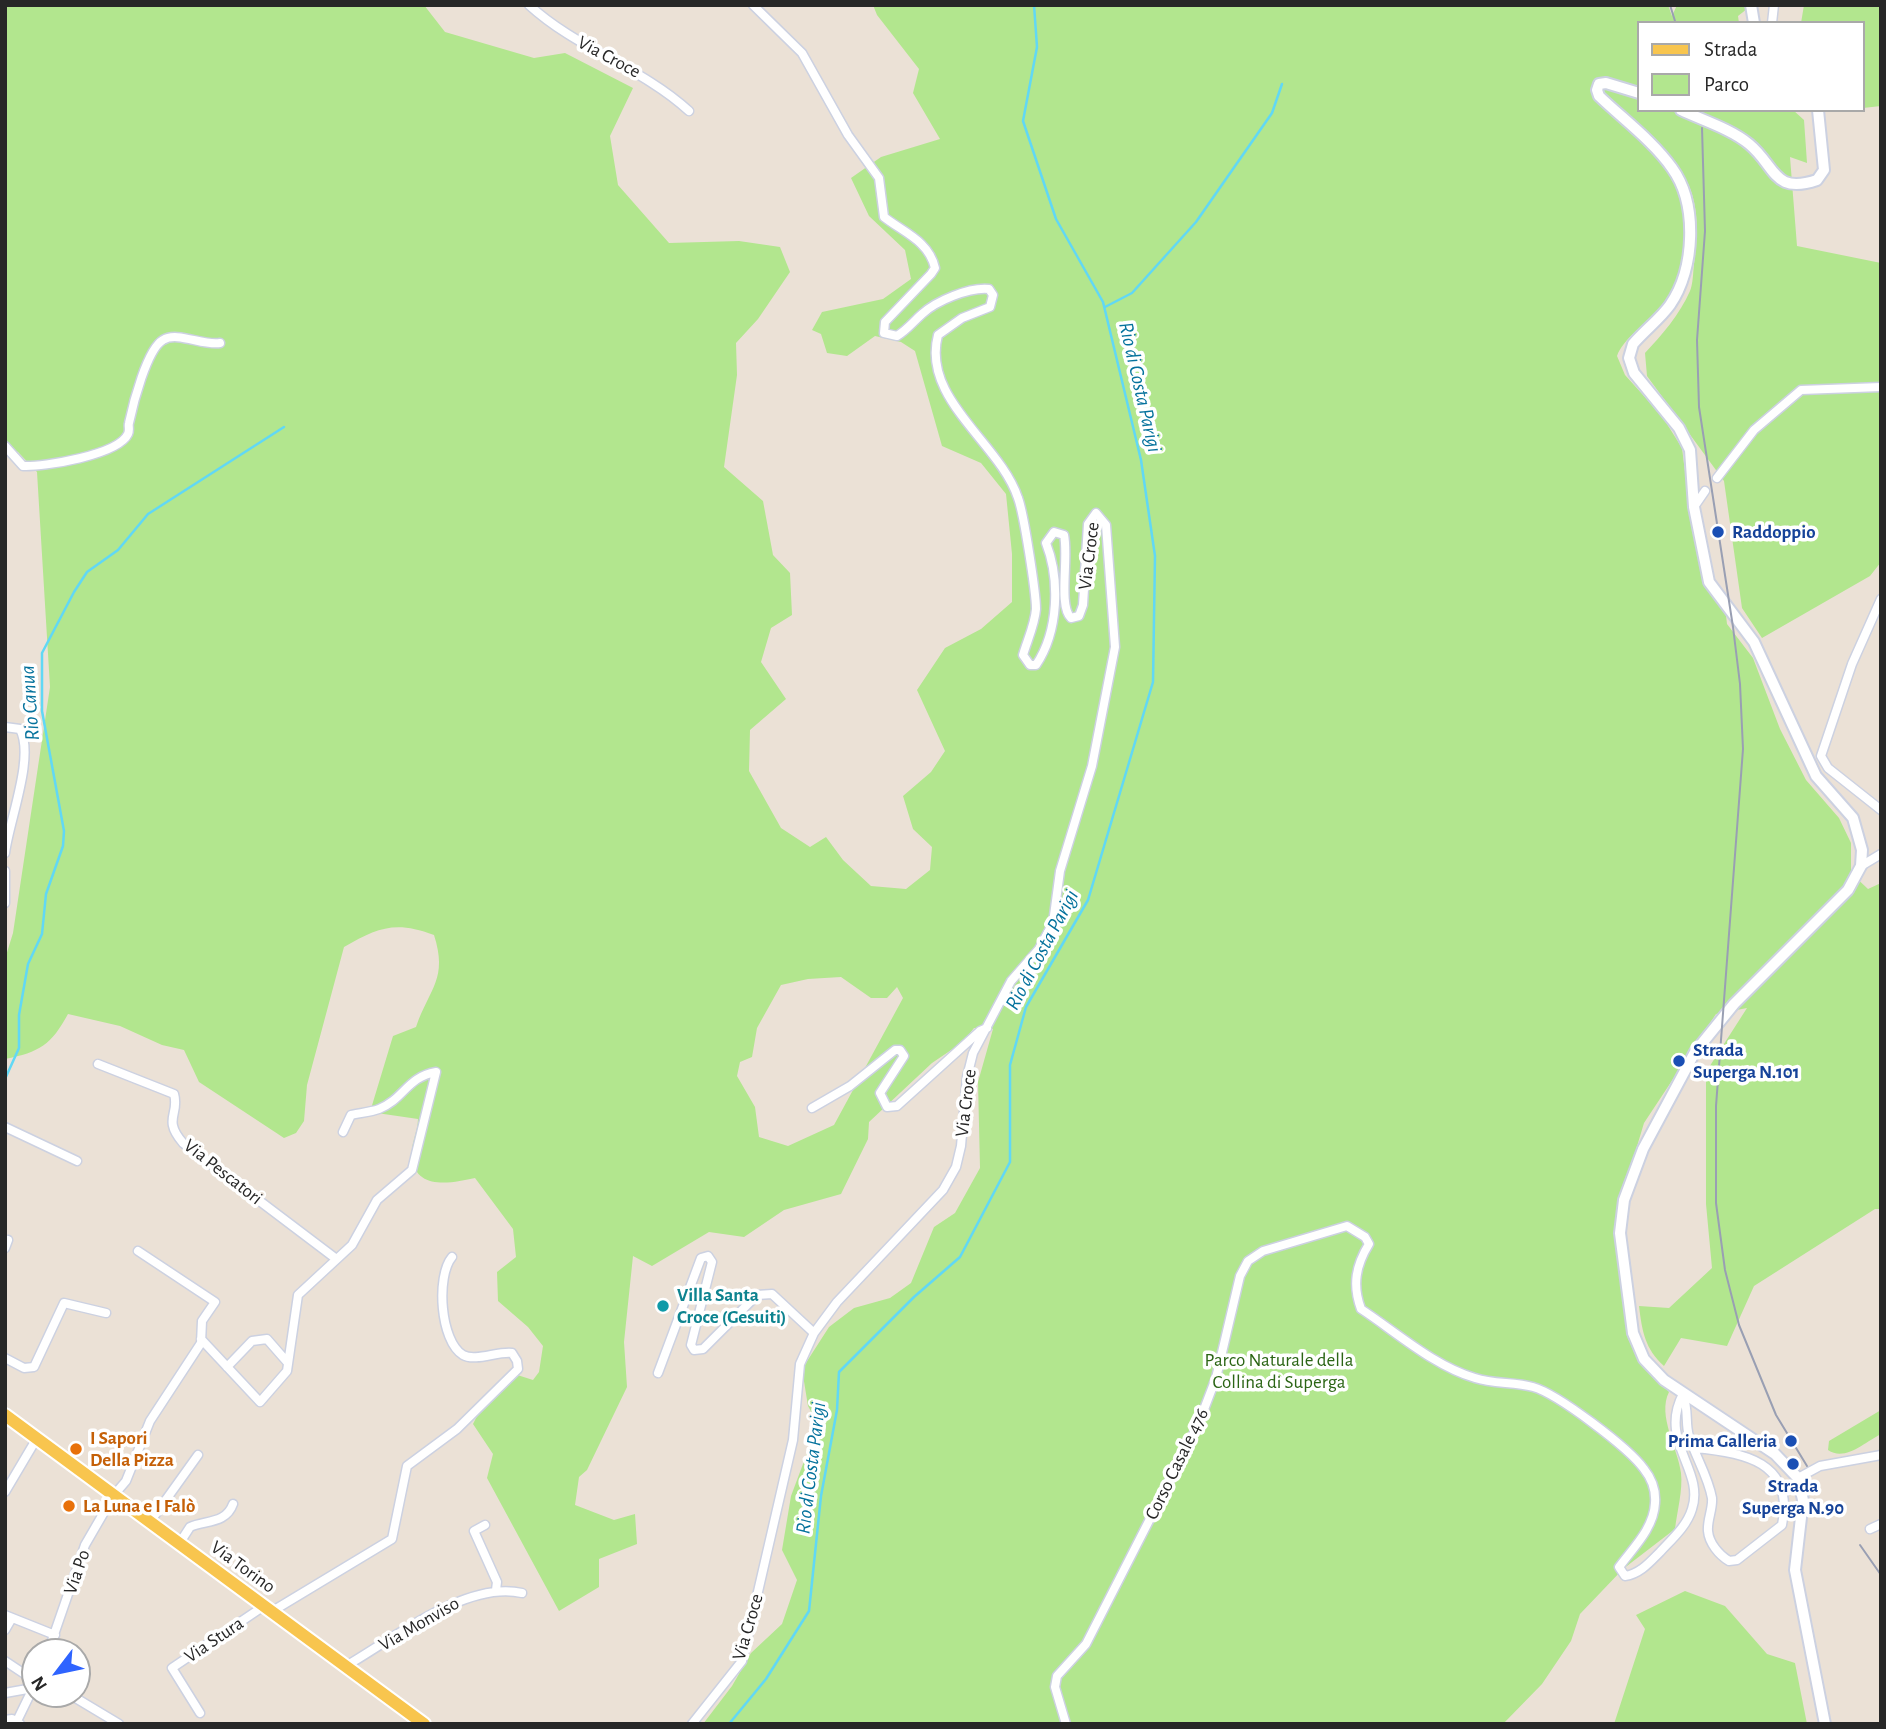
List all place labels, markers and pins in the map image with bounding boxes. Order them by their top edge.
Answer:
place label: Raddoppio [1732,521,1816,543]
marker: Raddoppio [1710,524,1726,540]
place label: Strada Superga N.101 [1693,1039,1800,1083]
marker: Strada Superga N.101 [1671,1053,1687,1069]
place label: Villa Santa Croce (Gesuiti) [677,1284,787,1328]
marker: Villa Santa Croce (Gesuiti) [655,1298,671,1314]
place label: I Sapori Della Pizza [90,1427,174,1471]
place label: Prima Galleria [1668,1430,1777,1452]
marker: Prima Galleria [1783,1433,1799,1449]
marker: I Sapori Della Pizza [68,1441,84,1457]
marker: Strada Superga N.90 [1785,1456,1801,1472]
place label: Strada Superga N.90 [1742,1475,1844,1519]
place label: La Luna e I Falò [83,1495,195,1517]
marker: La Luna e I Falò [61,1498,77,1514]

